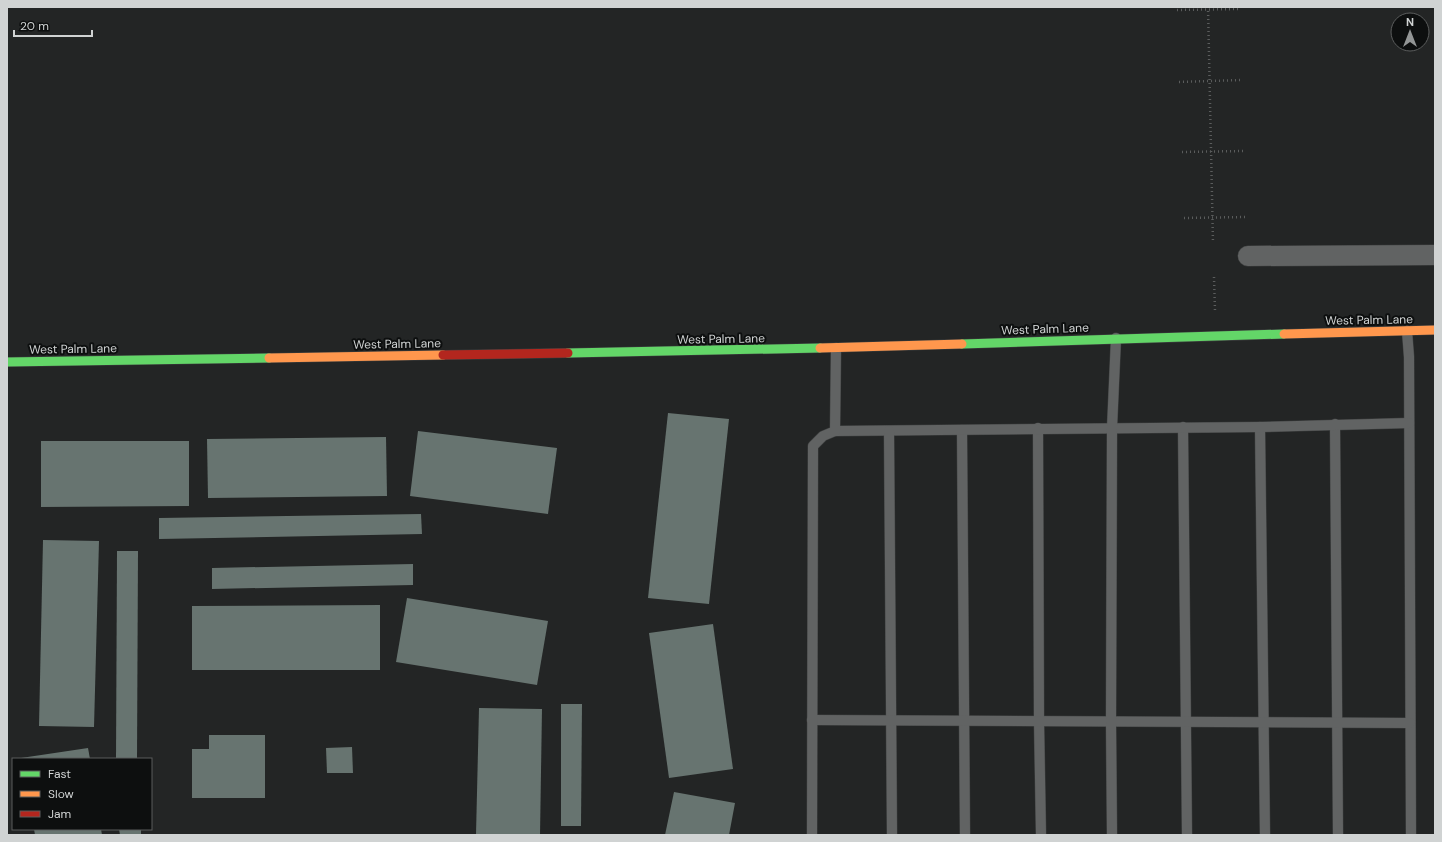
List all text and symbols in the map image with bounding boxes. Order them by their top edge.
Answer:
scale bar [14,12,92,38]
north arrow [1390,12,1430,52]
text: N [1406,15,1414,29]
text: 20 m [20,18,49,34]
street label: West Palm Lane [1325,311,1413,329]
street label: West Palm Lane [1001,319,1089,339]
street label: West Palm Lane [677,330,765,348]
street label: West Palm Lane [353,335,441,353]
street label: West Palm Lane [29,340,117,358]
legend [12,758,152,830]
text: Fast [48,766,71,782]
text: Slow [48,786,74,802]
text: Jam [48,806,71,822]

